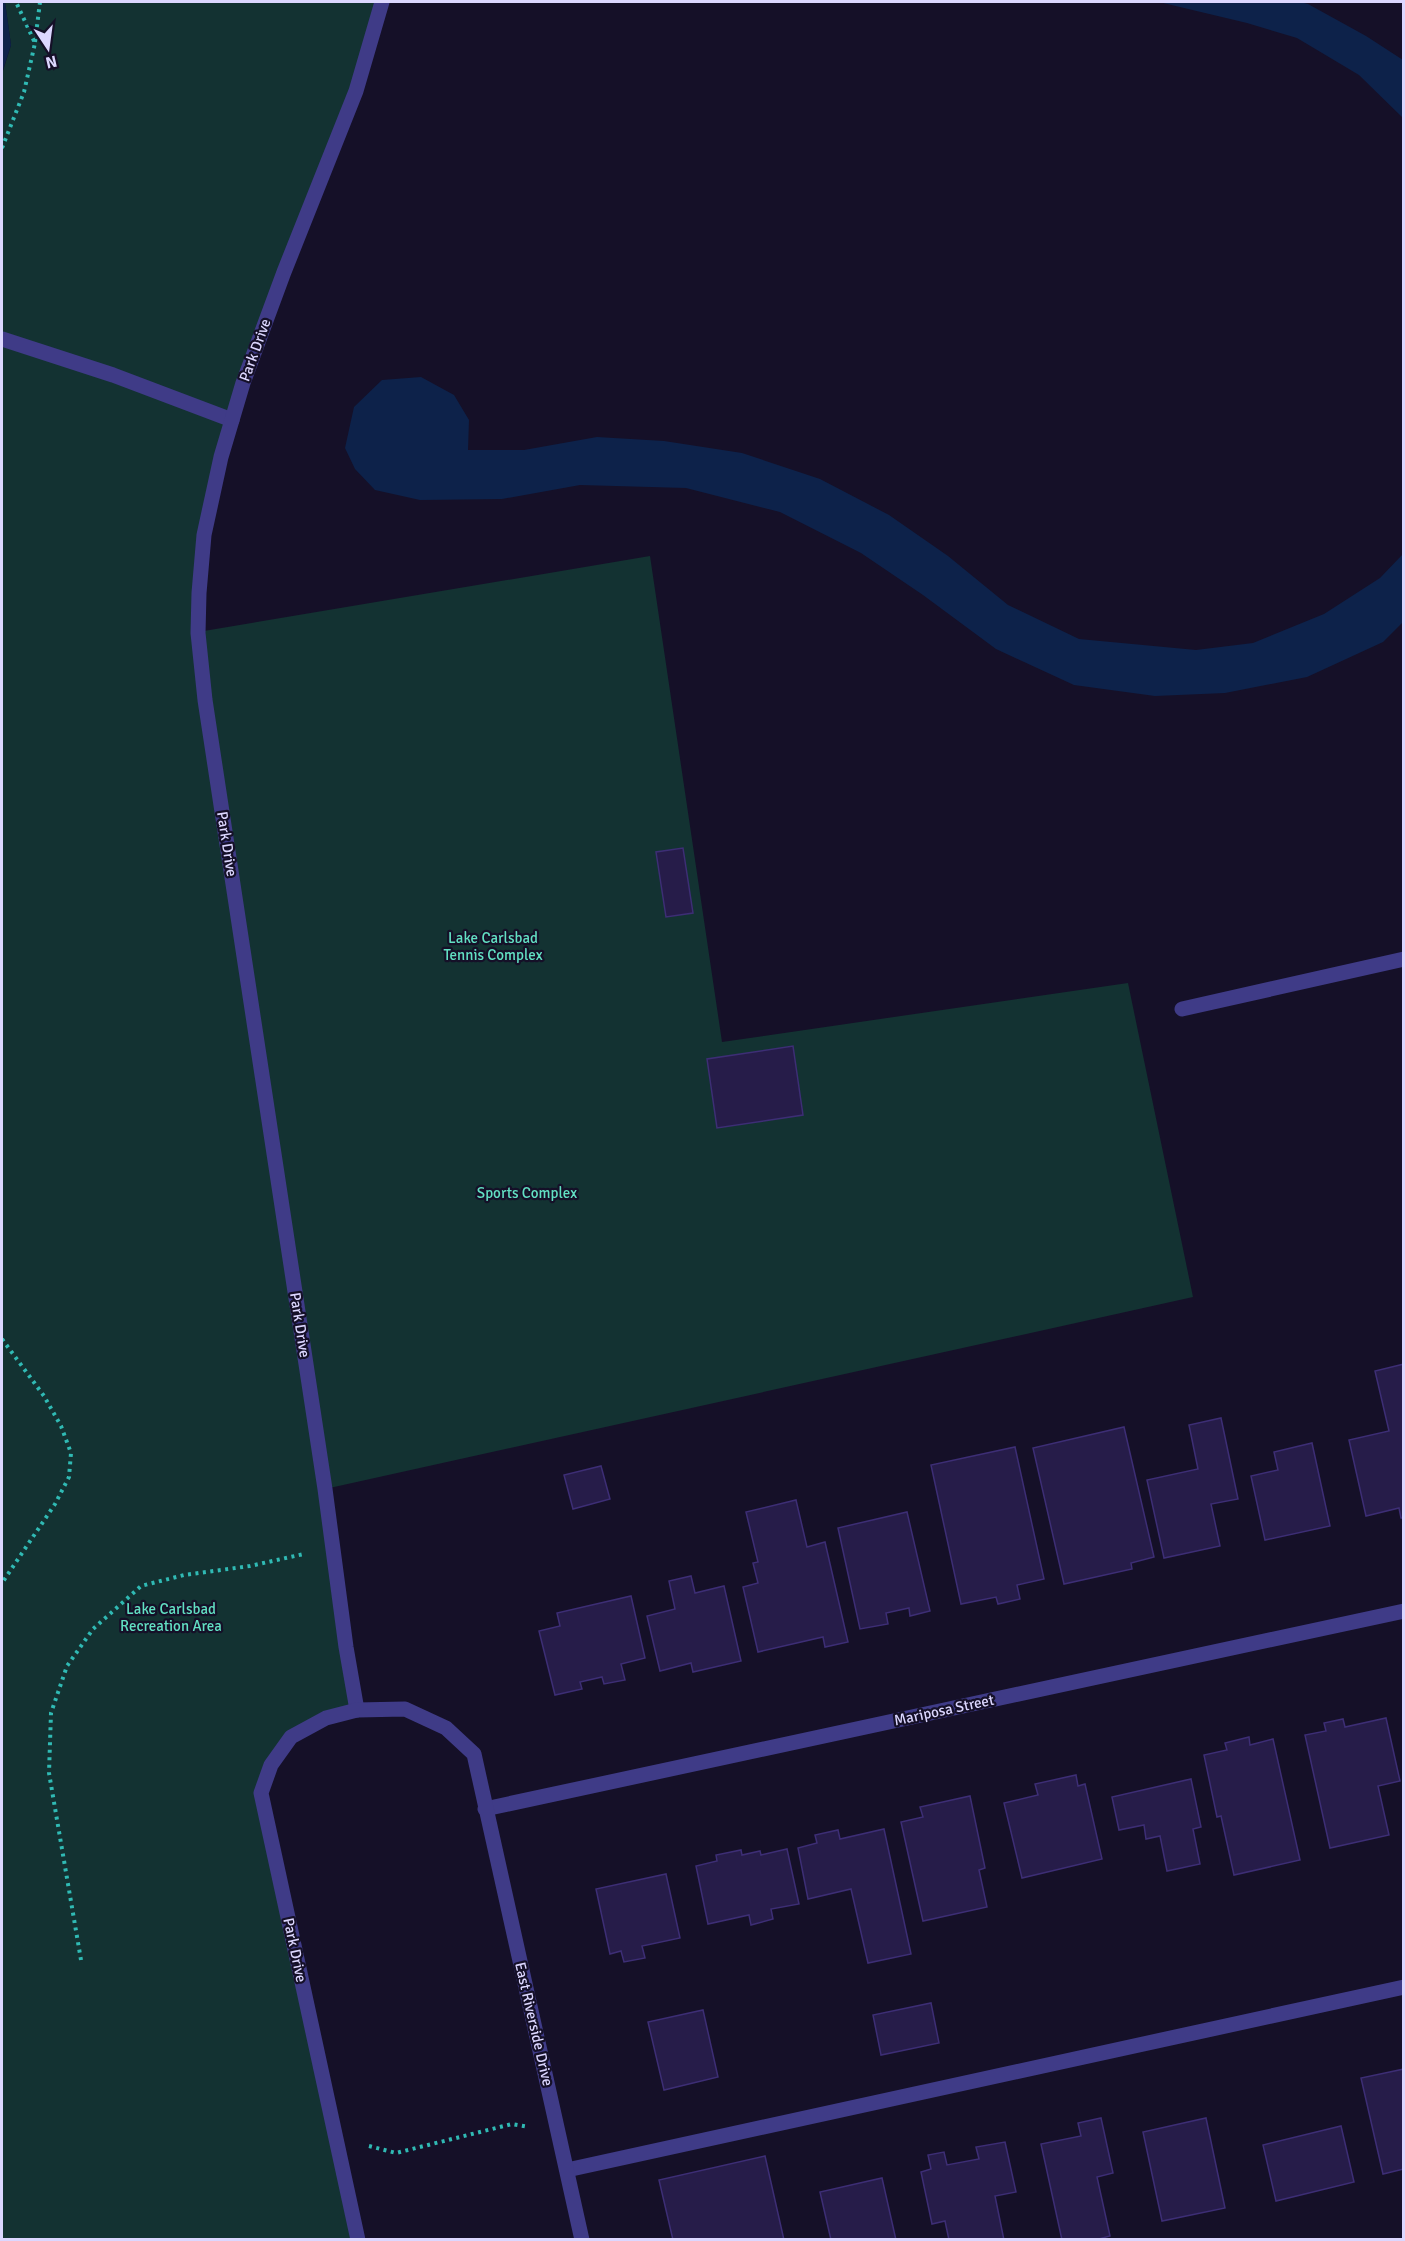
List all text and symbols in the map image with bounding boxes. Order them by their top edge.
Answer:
north arrow [18,18,78,78]
text: N [43,51,59,73]
street label: Park Drive [235,316,275,384]
street label: Park Drive [213,810,241,878]
park label: Lake Carlsbad Tennis Complex [443,929,543,964]
park label: Sports Complex [477,1184,577,1202]
street label: Park Drive [286,1291,314,1359]
park label: Lake Carlsbad Recreation Area [120,1600,222,1635]
street label: Mariposa Street [892,1691,996,1729]
street label: Park Drive [279,1916,311,1984]
street label: East Riverside Drive [511,1960,557,2088]

